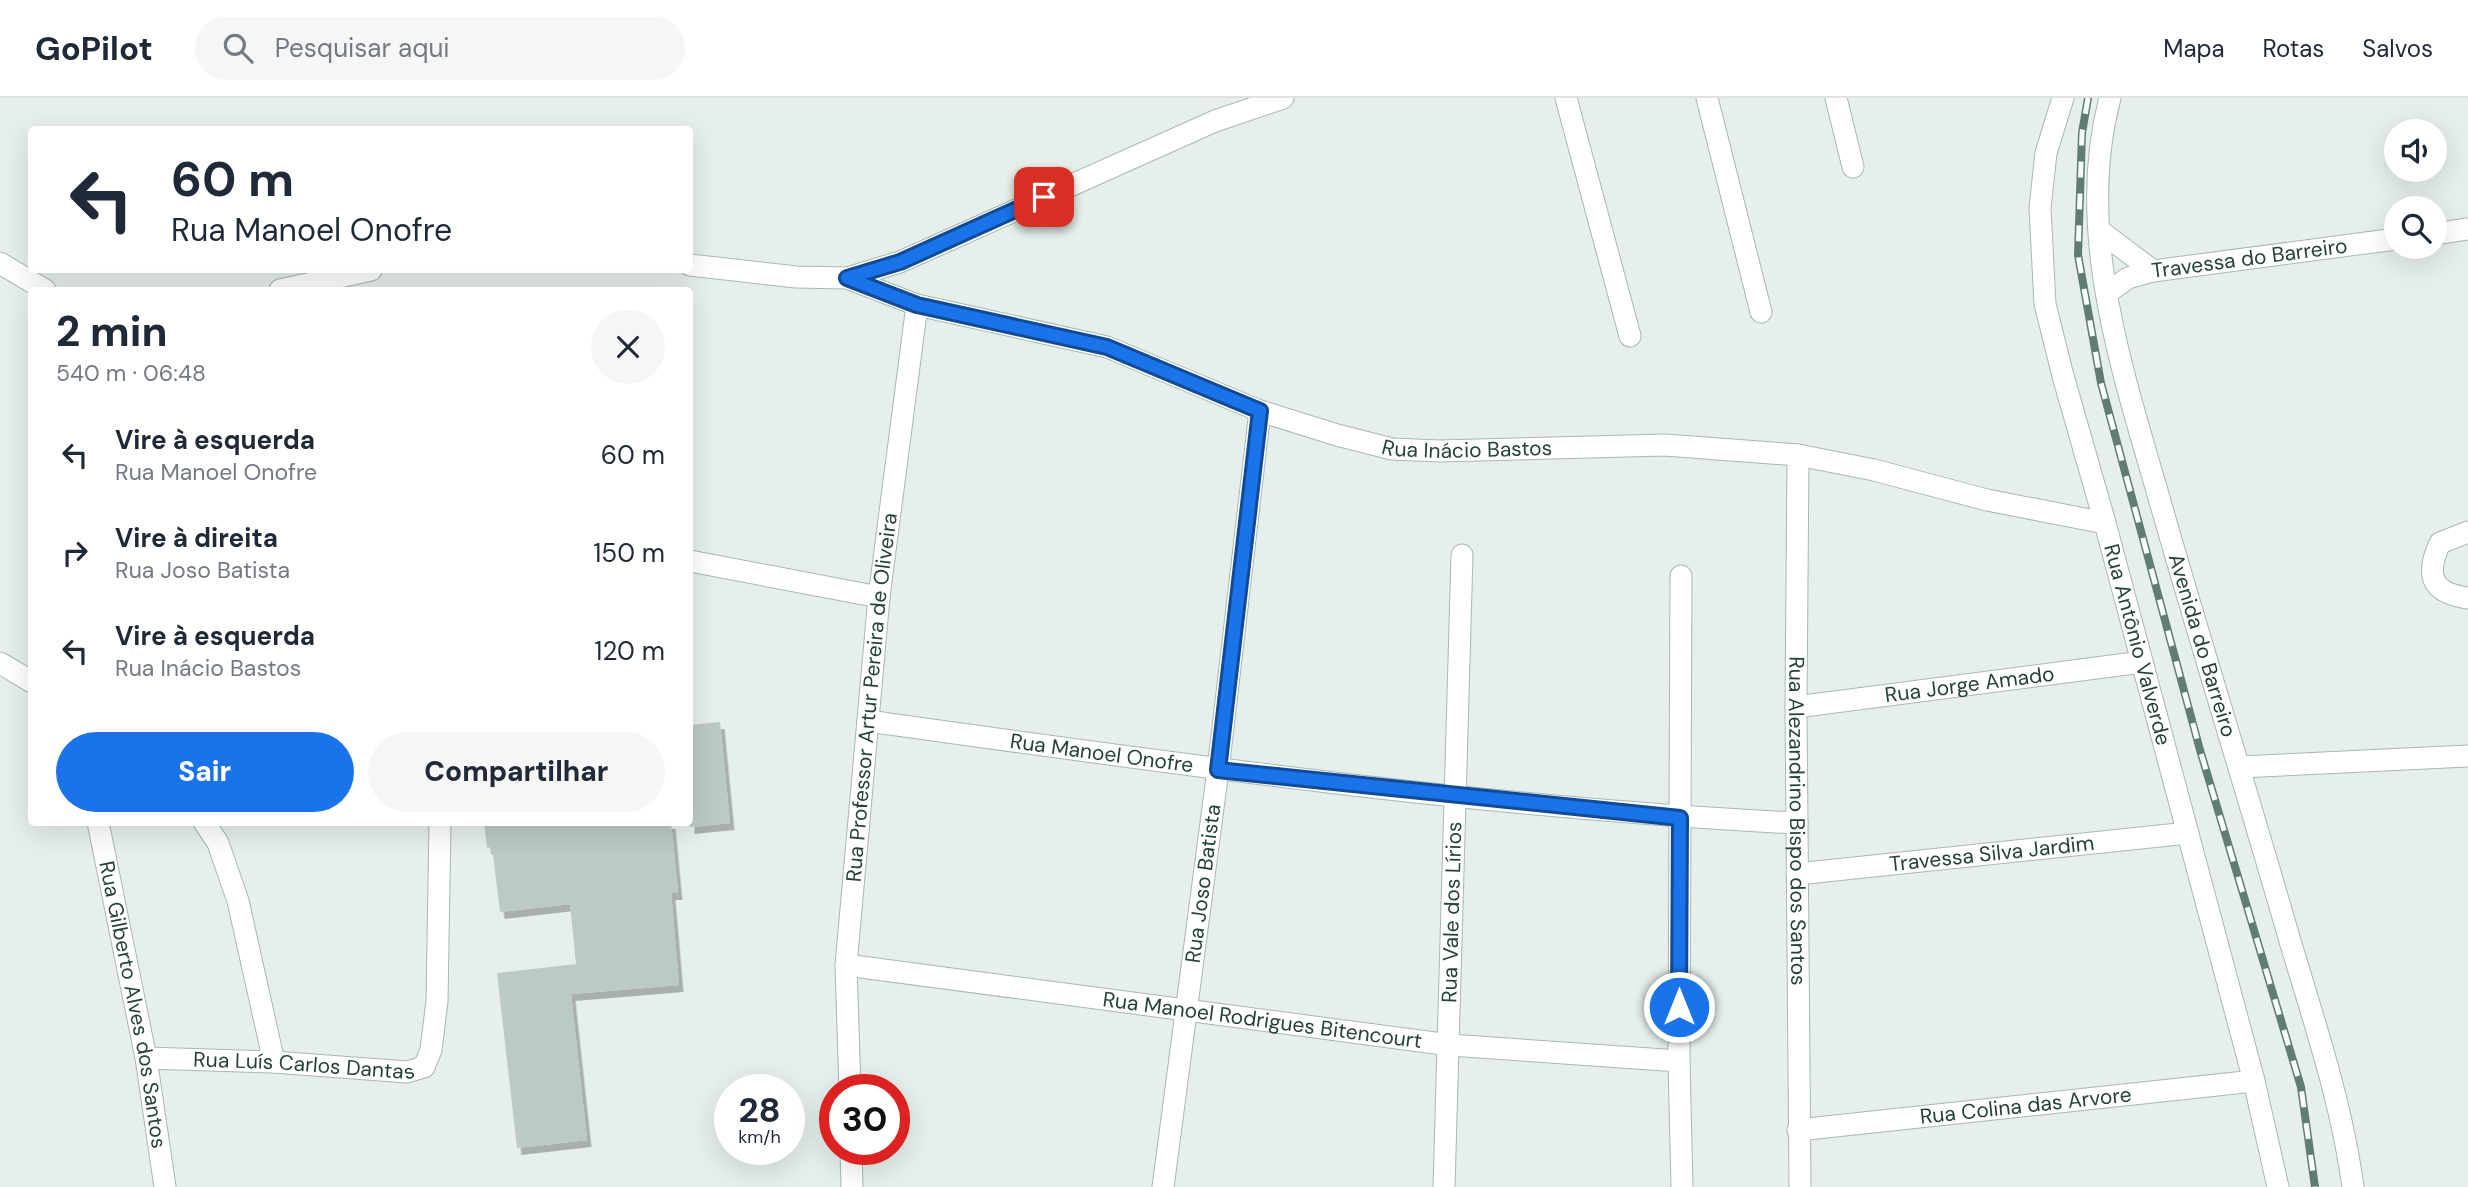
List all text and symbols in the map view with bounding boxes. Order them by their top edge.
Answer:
search box [195,17,685,80]
text: GoPilot [35,27,153,70]
icon: search [219,29,257,67]
text: Pesquisar aqui [275,31,450,65]
text: Mapa [2163,33,2225,64]
text: Rotas [2263,33,2324,64]
text: Salvos [2362,33,2433,64]
map controls [2384,119,2447,259]
button: sound [2384,119,2447,182]
text: 60 m [171,147,294,211]
icon: left [56,154,147,245]
pin [1014,167,1074,227]
icon: arrive [1025,178,1063,216]
button: search [2384,196,2447,259]
text: Rua Manoel Onofre [171,209,452,251]
street label: Travessa do Barreiro [2150,232,2349,285]
text: 2 min [56,304,167,359]
button: close [591,310,665,384]
text: 540 m · 06:48 [56,358,206,388]
text: Vire à esquerda [115,423,315,457]
street label: Rua Inácio Bastos [1379,433,1553,465]
icon: left [56,436,94,474]
text: 60 m [601,438,665,472]
text: Rua Manoel Onofre [115,457,317,487]
street label: Rua Professor Artur Pereira de Oliveira [840,511,904,883]
text: Vire à direita [115,521,278,555]
icon: right [56,534,94,572]
text: 150 m [593,536,665,570]
street label: Rua Antônio Valverde [2097,541,2178,748]
street label: Avenida do Barreiro [2162,550,2243,740]
text: Rua Joso Batista [115,555,290,585]
text: Vire à esquerda [115,619,315,653]
icon: left [56,632,94,670]
text: 120 m [594,634,665,668]
text: Rua Inácio Bastos [115,653,301,683]
street label: Rua Alezandrino Bispo dos Santos [1782,656,1812,986]
street label: Rua Jorge Amado [1883,660,2056,709]
street label: Rua Manoel Onofre [1008,727,1195,779]
button: Sair [56,732,354,812]
button: Compartilhar [368,732,665,812]
street label: Rua Joso Batista [1179,802,1227,965]
street label: Rua Vale dos Lírios [1435,821,1468,1003]
street label: Travessa Silva Jardim [1888,829,2096,878]
street label: Rua Gilberto Alves dos Santos [92,859,173,1150]
position arrow [1642,970,1716,1044]
street label: Rua Manoel Rodrigues Bitencourt [1101,985,1424,1055]
street label: Rua Luís Carlos Dantas [193,1045,418,1086]
speed limit sign: 30 [819,1074,910,1165]
street label: Rua Colina das Arvore [1918,1080,2133,1131]
text: 28 [738,1087,781,1133]
text: km/h [738,1125,781,1149]

